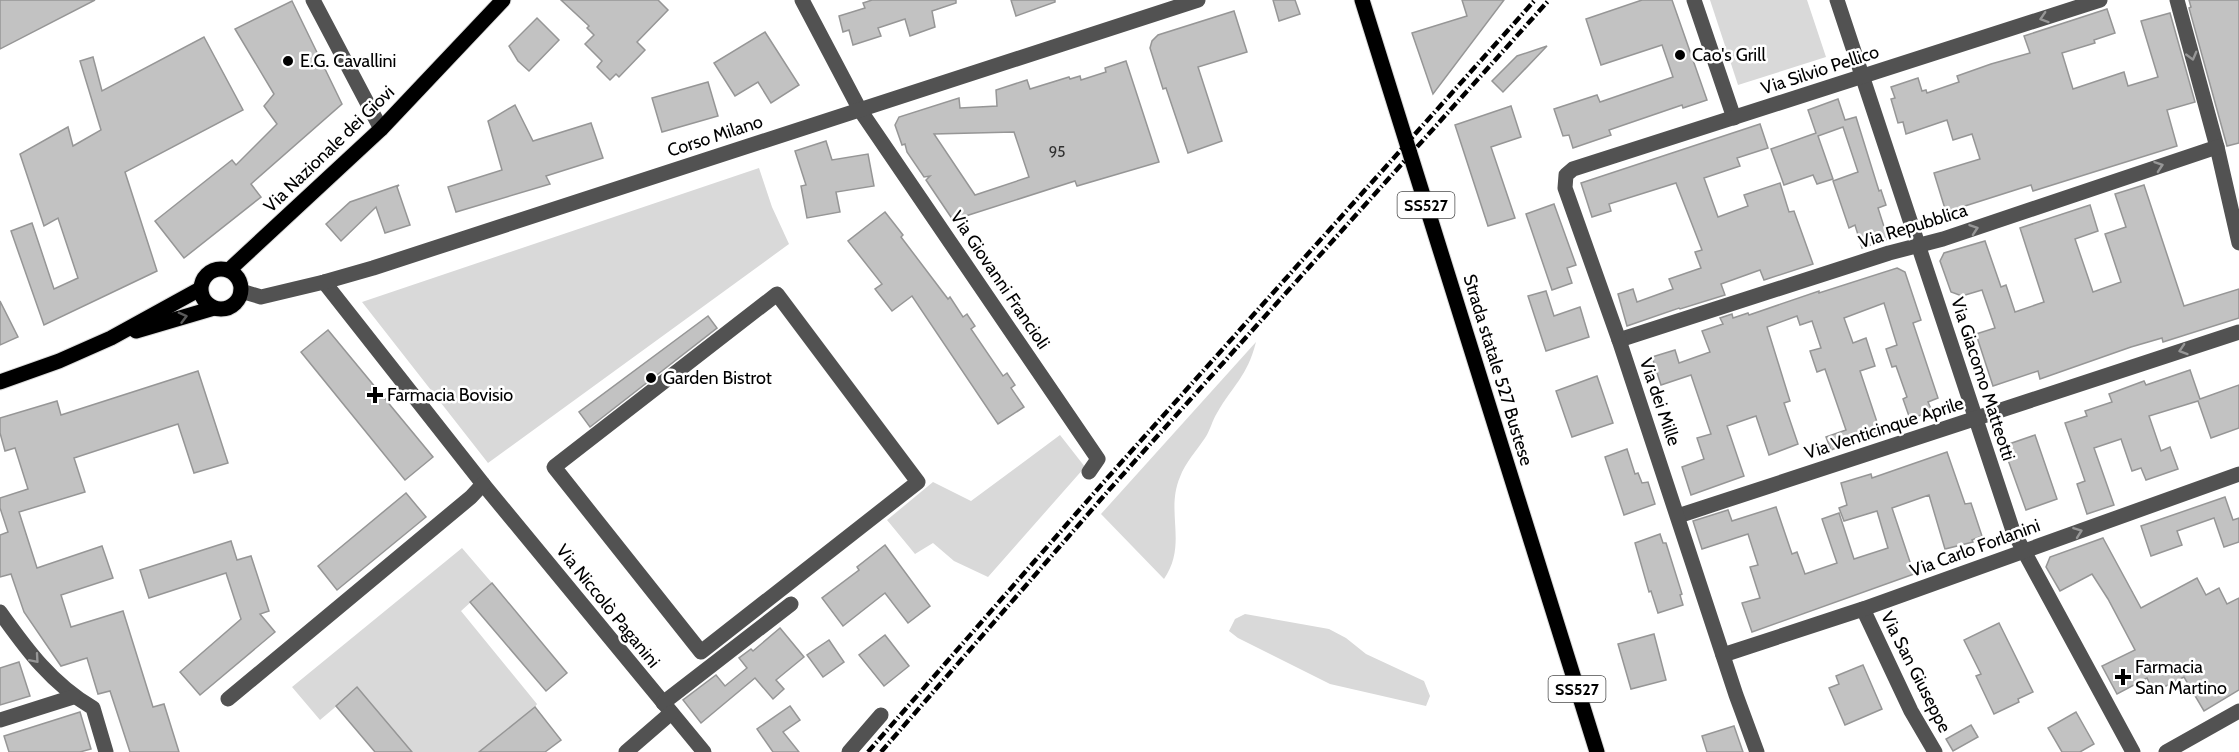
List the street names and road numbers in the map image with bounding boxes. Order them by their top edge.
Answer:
street label: Via Silvio Pellico [1758,41,1882,99]
street label: Via Nazionale dei Giovi [259,81,399,217]
street label: Corso Milano [665,110,766,162]
road number: SS527 [1398,192,1454,218]
street label: Via Repubblica [1856,199,1970,253]
street label: Via Giovanni Francioli [946,207,1054,353]
street label: Strada statale 527 Bustese [1458,272,1538,468]
street label: Via Giacomo Matteotti [1946,295,2020,463]
street label: Via dei Mille [1635,355,1685,449]
street label: Via Venticinque Aprile [1802,392,1966,464]
street label: Via Carlo Forlanini [1907,514,2043,582]
street label: Via Niccolò Paganini [551,540,665,672]
street label: Via San Giuseppe [1876,608,1956,736]
road number: SS527 [1548,676,1606,702]

